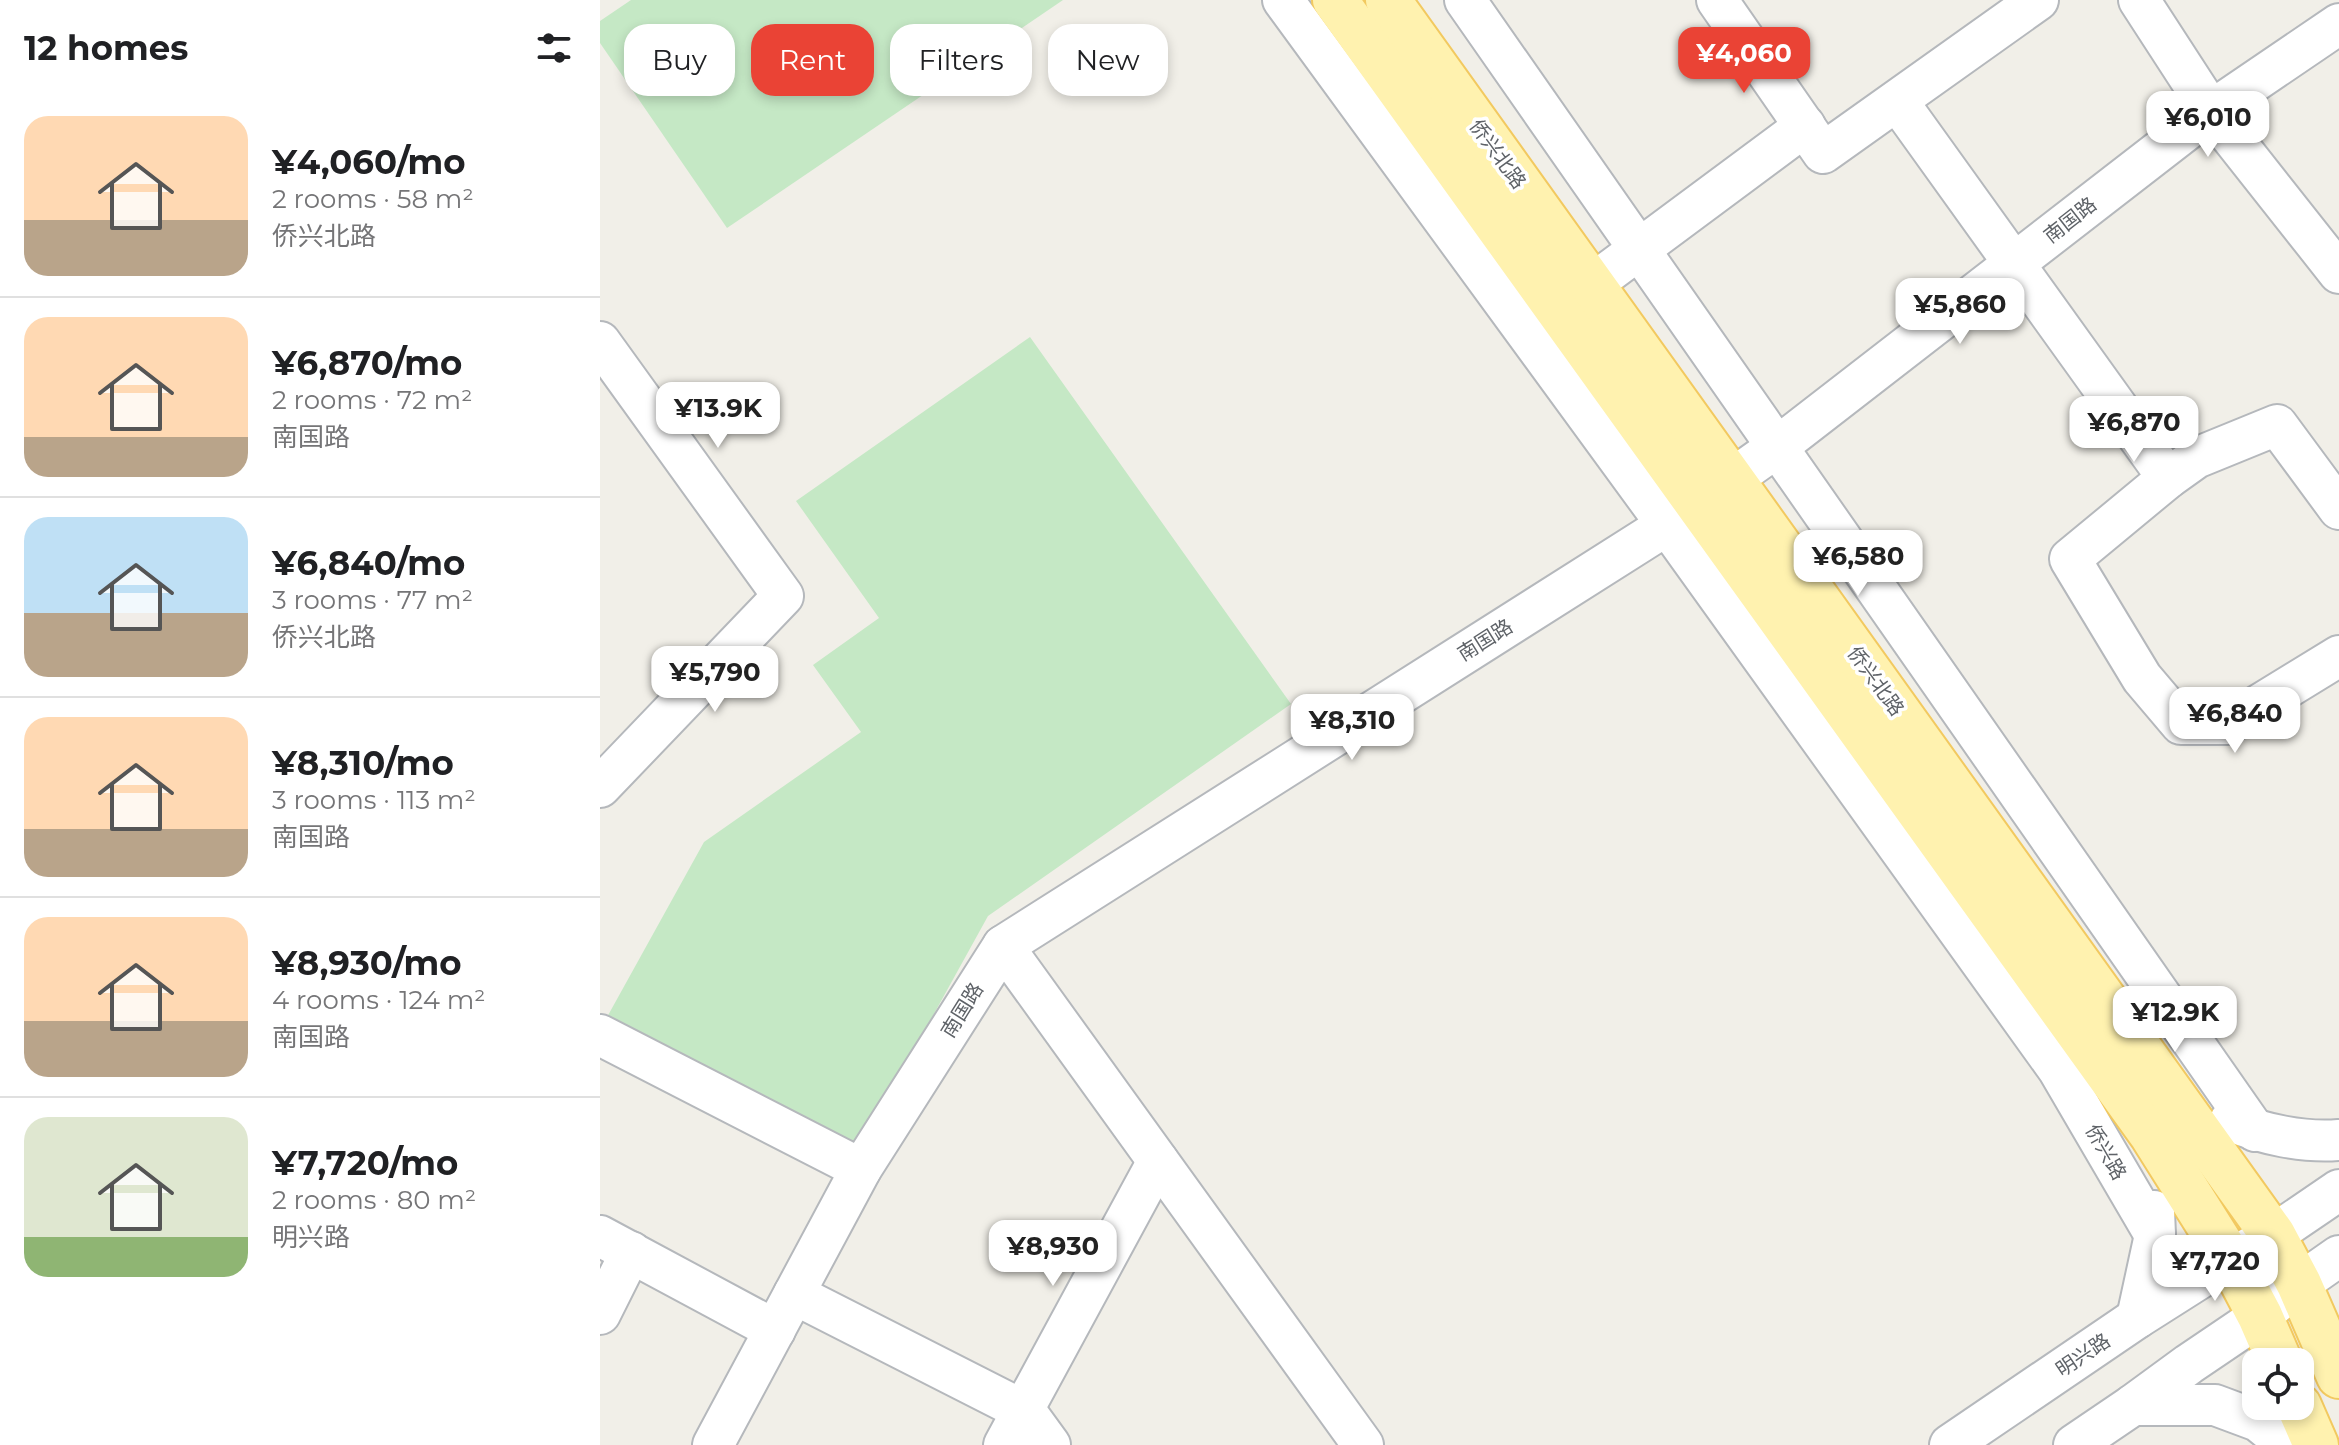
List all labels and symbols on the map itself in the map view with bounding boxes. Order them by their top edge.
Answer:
pin: ¥4,060 [1679,27,1809,95]
pin: ¥6,010 [2143,91,2273,159]
street label: 侨兴北路 [1465,115,1531,193]
street label: 南国路 [2039,192,2101,248]
pin: ¥5,860 [1895,278,2025,346]
pin: ¥13.9K [653,382,783,450]
pin: ¥6,870 [2069,396,2199,464]
pin: ¥6,580 [1793,530,1923,598]
street label: 南国路 [1453,614,1517,666]
street label: 侨兴北路 [1843,642,1909,720]
pin: ¥5,790 [650,646,780,714]
pin: ¥6,840 [2170,687,2300,755]
pin: ¥8,310 [1287,694,1417,762]
street label: 南国路 [936,978,988,1042]
pin: ¥12.9K [2110,986,2240,1054]
street label: 侨兴路 [2081,1120,2131,1184]
pin: ¥8,930 [988,1220,1118,1288]
pin: ¥7,720 [2150,1235,2280,1303]
street label: 明兴路 [2051,1328,2115,1382]

